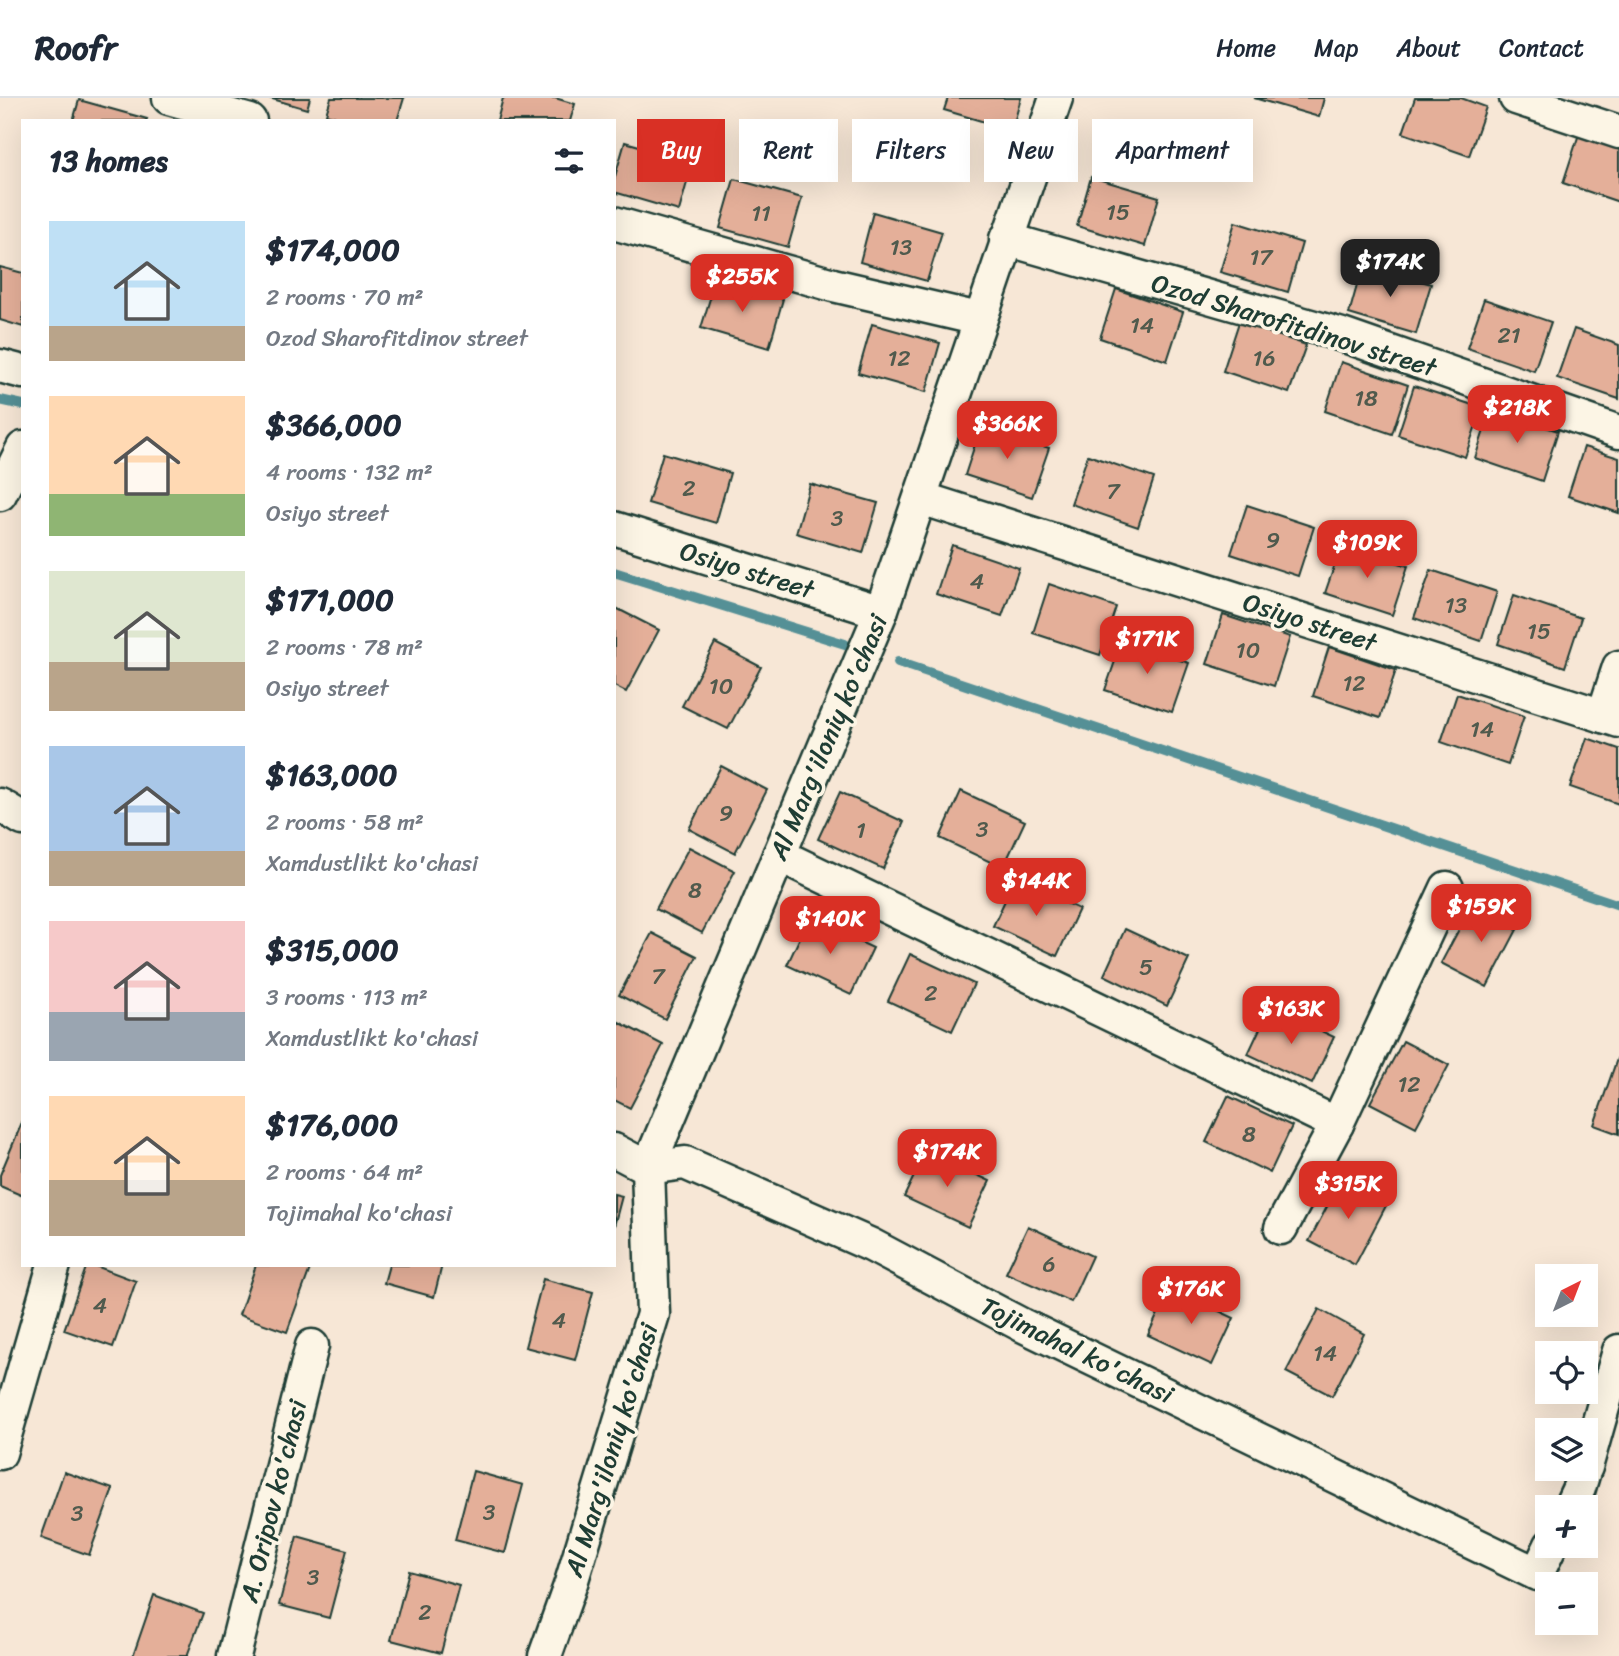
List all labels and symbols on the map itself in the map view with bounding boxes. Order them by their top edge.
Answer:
house number: 15 [1106,192,1130,233]
house number: 11 [751,193,771,234]
house number: 13 [890,227,913,268]
house number: 17 [1250,237,1274,278]
pin: $174K [1341,240,1439,299]
pin: $255K [693,254,791,314]
street label: Ozod Sharofitdinov street [1146,260,1444,391]
house number: 14 [1130,305,1154,346]
house number: 21 [1497,315,1521,356]
house number: 12 [887,338,911,379]
house number: 16 [1253,338,1275,379]
house number: 18 [1354,378,1378,419]
pin: $218K [1468,386,1566,445]
pin: $366K [958,402,1056,461]
house number: 2 [682,468,696,509]
house number: 7 [1106,471,1121,512]
house number: 3 [831,498,844,539]
house number: 9 [1266,520,1280,561]
pin: $109K [1318,520,1416,580]
street label: Osiyo street [674,528,821,613]
house number: 4 [970,561,984,602]
street label: Osiyo street [1237,579,1384,666]
house number: 13 [1445,585,1468,626]
street label: Al Marg'iloniy ko'chasi [755,606,901,868]
house number: 15 [1527,611,1551,652]
pin: $171K [1098,616,1196,676]
house number: 10 [1236,630,1260,671]
house number: 12 [1342,663,1366,704]
house number: 10 [709,666,733,707]
house number: 14 [1470,709,1494,750]
house number: 9 [719,793,733,834]
house number: 3 [976,809,989,850]
house number: 1 [856,810,866,851]
pin: $144K [987,858,1085,918]
house number: 8 [688,870,702,911]
pin: $159K [1432,884,1530,944]
pin: $140K [781,896,879,956]
house number: 5 [1139,947,1153,988]
house number: 7 [651,956,666,997]
house number: 2 [924,973,938,1014]
pin: $163K [1242,986,1340,1046]
house number: 12 [1397,1064,1421,1105]
house number: 8 [1242,1114,1256,1155]
pin: $174K [898,1130,996,1189]
pin: $315K [1299,1162,1397,1221]
house number: 6 [1042,1244,1056,1285]
north arrow [1535,1264,1598,1326]
pin: $176K [1142,1266,1240,1326]
street label: Tojimahal ko'chasi [972,1283,1182,1417]
house number: 4 [93,1285,107,1326]
house number: 4 [552,1300,566,1341]
street label: Al Marg'iloniy ko'chasi [550,1317,672,1584]
house number: 14 [1313,1333,1337,1374]
street label: A. Oripov ko'chasi [225,1394,321,1608]
house number: 3 [483,1492,496,1533]
house number: 3 [71,1493,84,1534]
house number: 3 [307,1557,320,1598]
house number: 2 [418,1592,432,1633]

